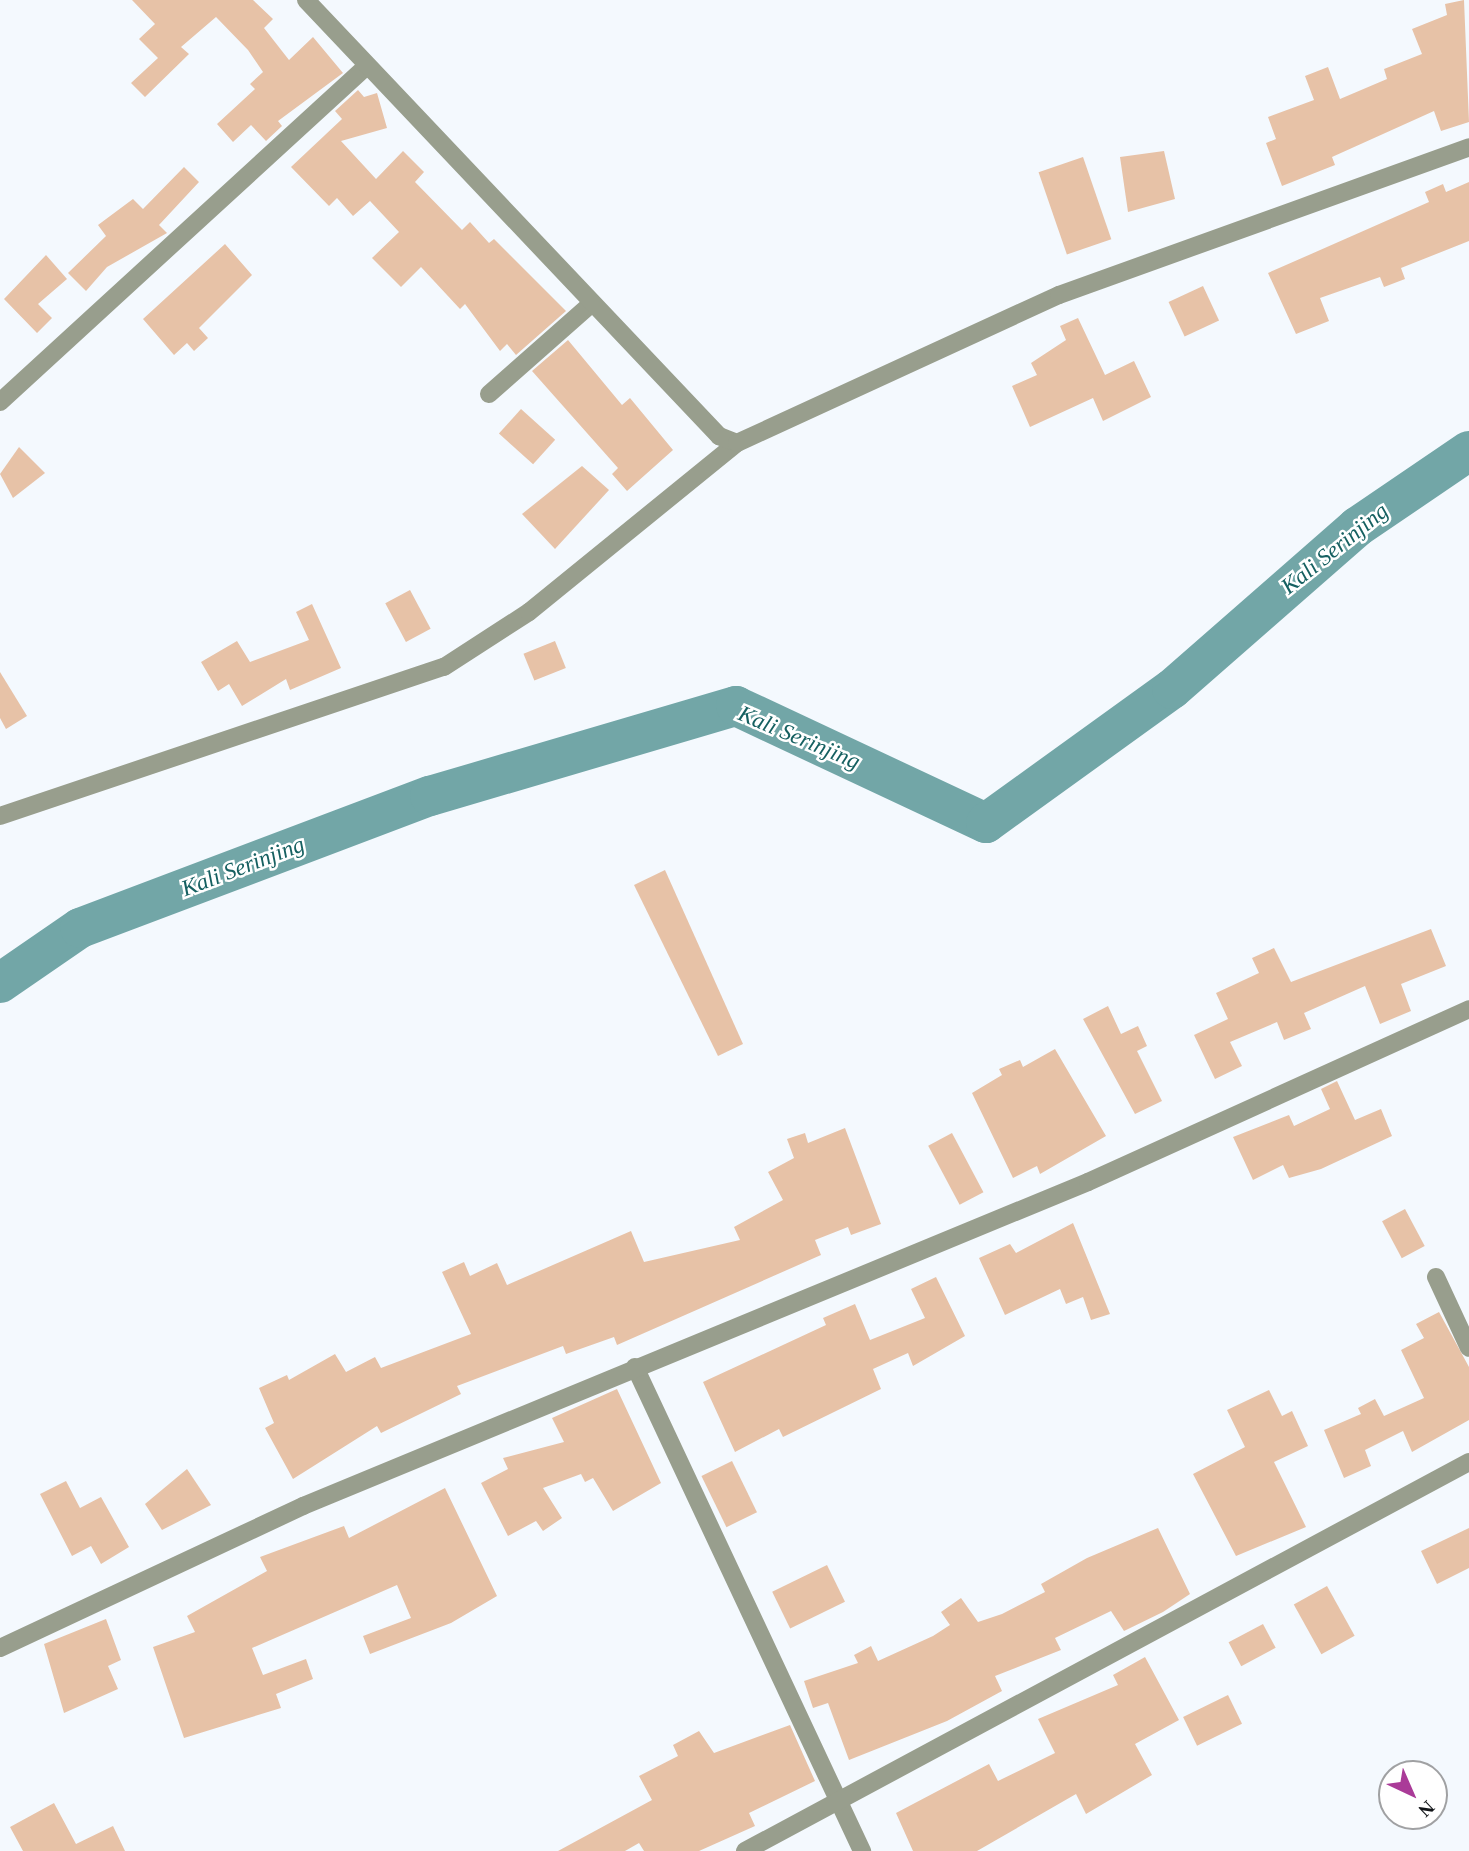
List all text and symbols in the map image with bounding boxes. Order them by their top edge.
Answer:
water label: Kali Serinjing [1276,497,1394,601]
water label: Kali Serinjing [734,700,864,776]
water label: Kali Serinjing [178,831,308,903]
north arrow [1378,1760,1448,1830]
text: N [1414,1797,1439,1821]

